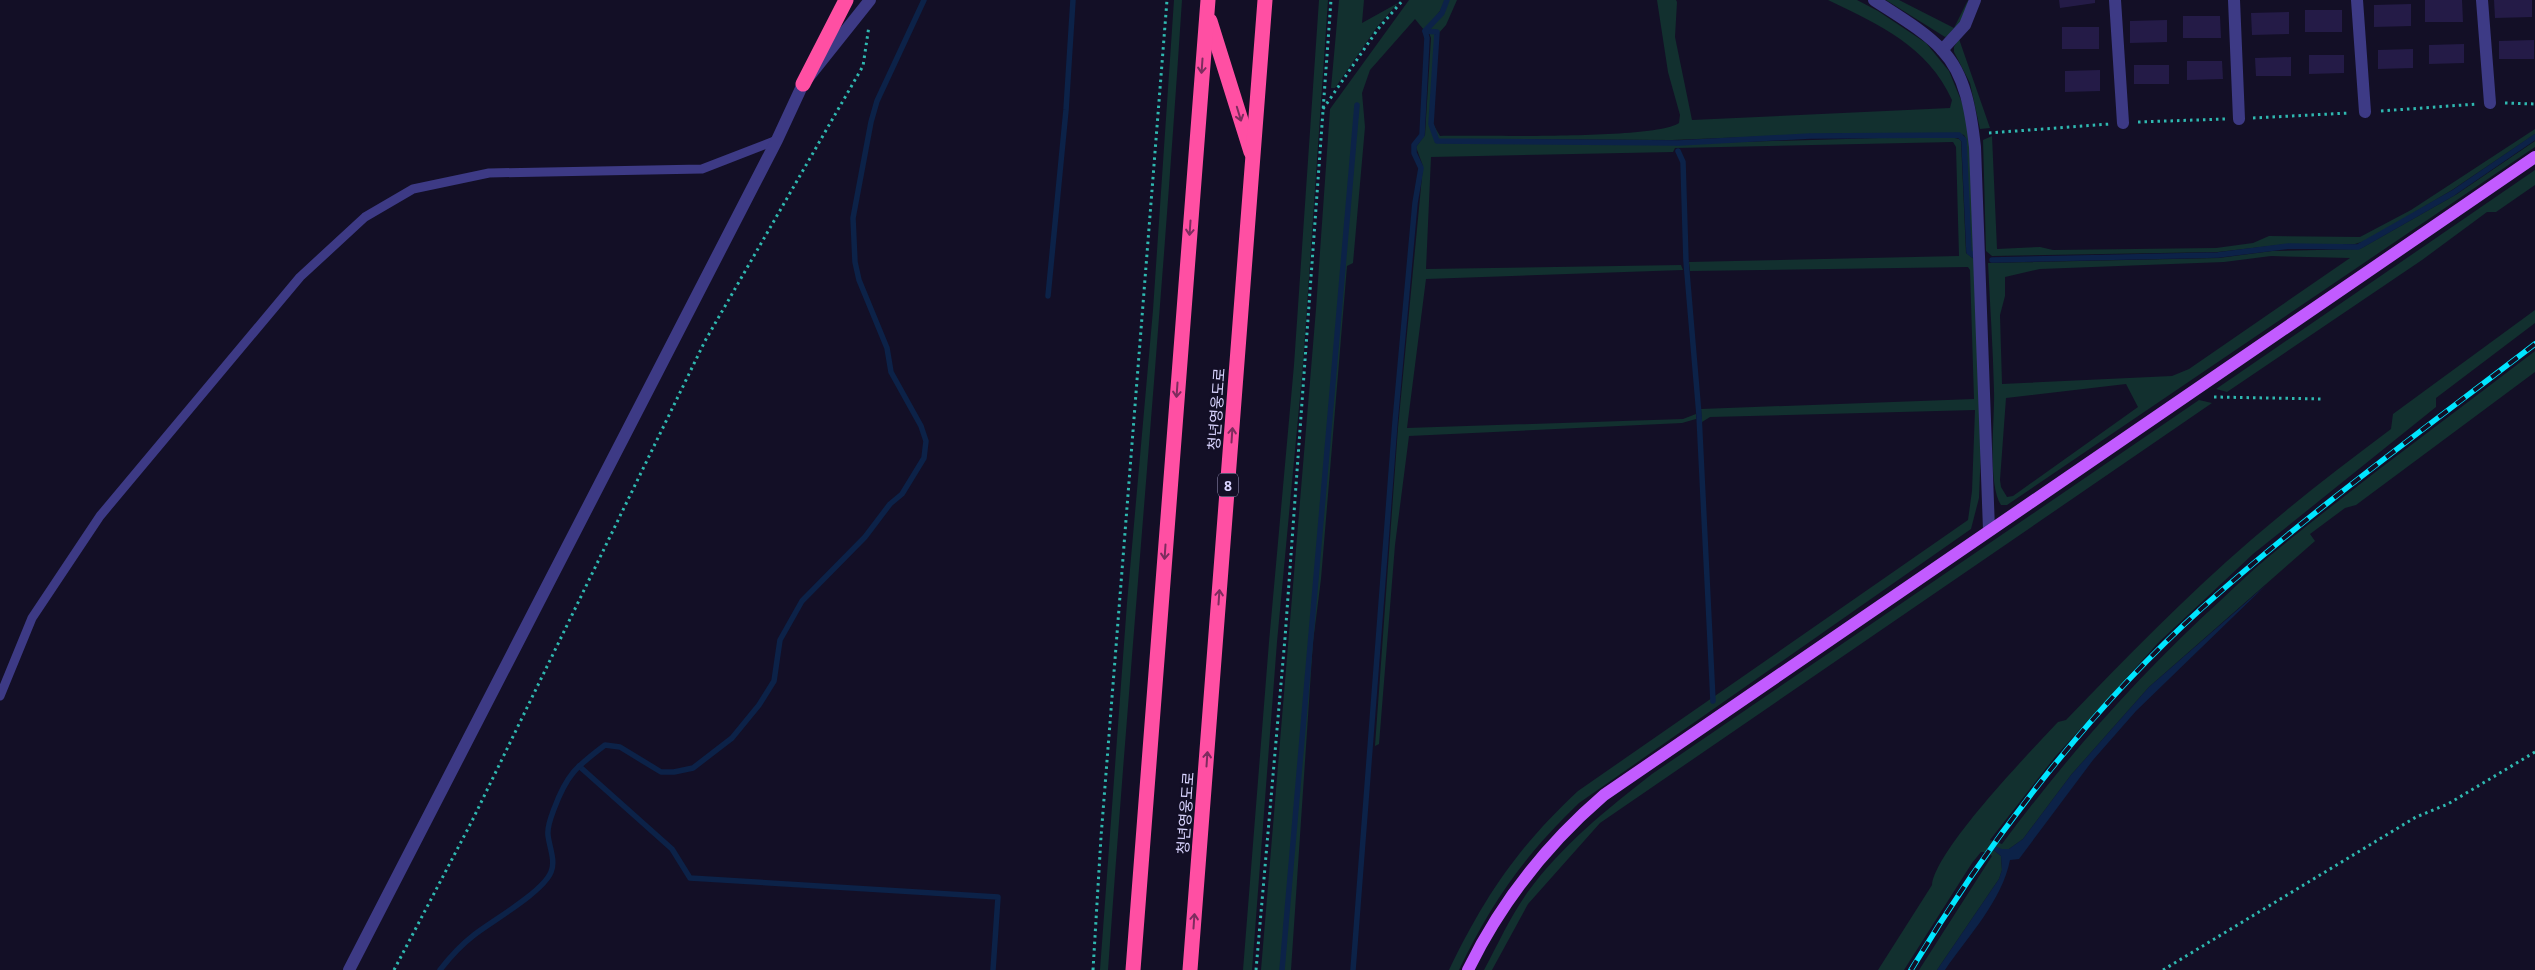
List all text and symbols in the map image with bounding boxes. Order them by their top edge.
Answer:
one-way arrow [1198,58,1207,74]
one-way arrow [1234,105,1244,121]
one-way arrow [1185,220,1195,236]
street label: 청년영웅도로 [1203,367,1229,451]
one-way arrow [1173,382,1182,398]
one-way arrow [1227,428,1236,444]
road number: 8 [1218,474,1238,496]
one-way arrow [1160,544,1170,560]
one-way arrow [1215,590,1224,606]
one-way arrow [1202,752,1211,768]
street label: 청년영웅도로 [1172,771,1198,855]
one-way arrow [1190,914,1199,930]

